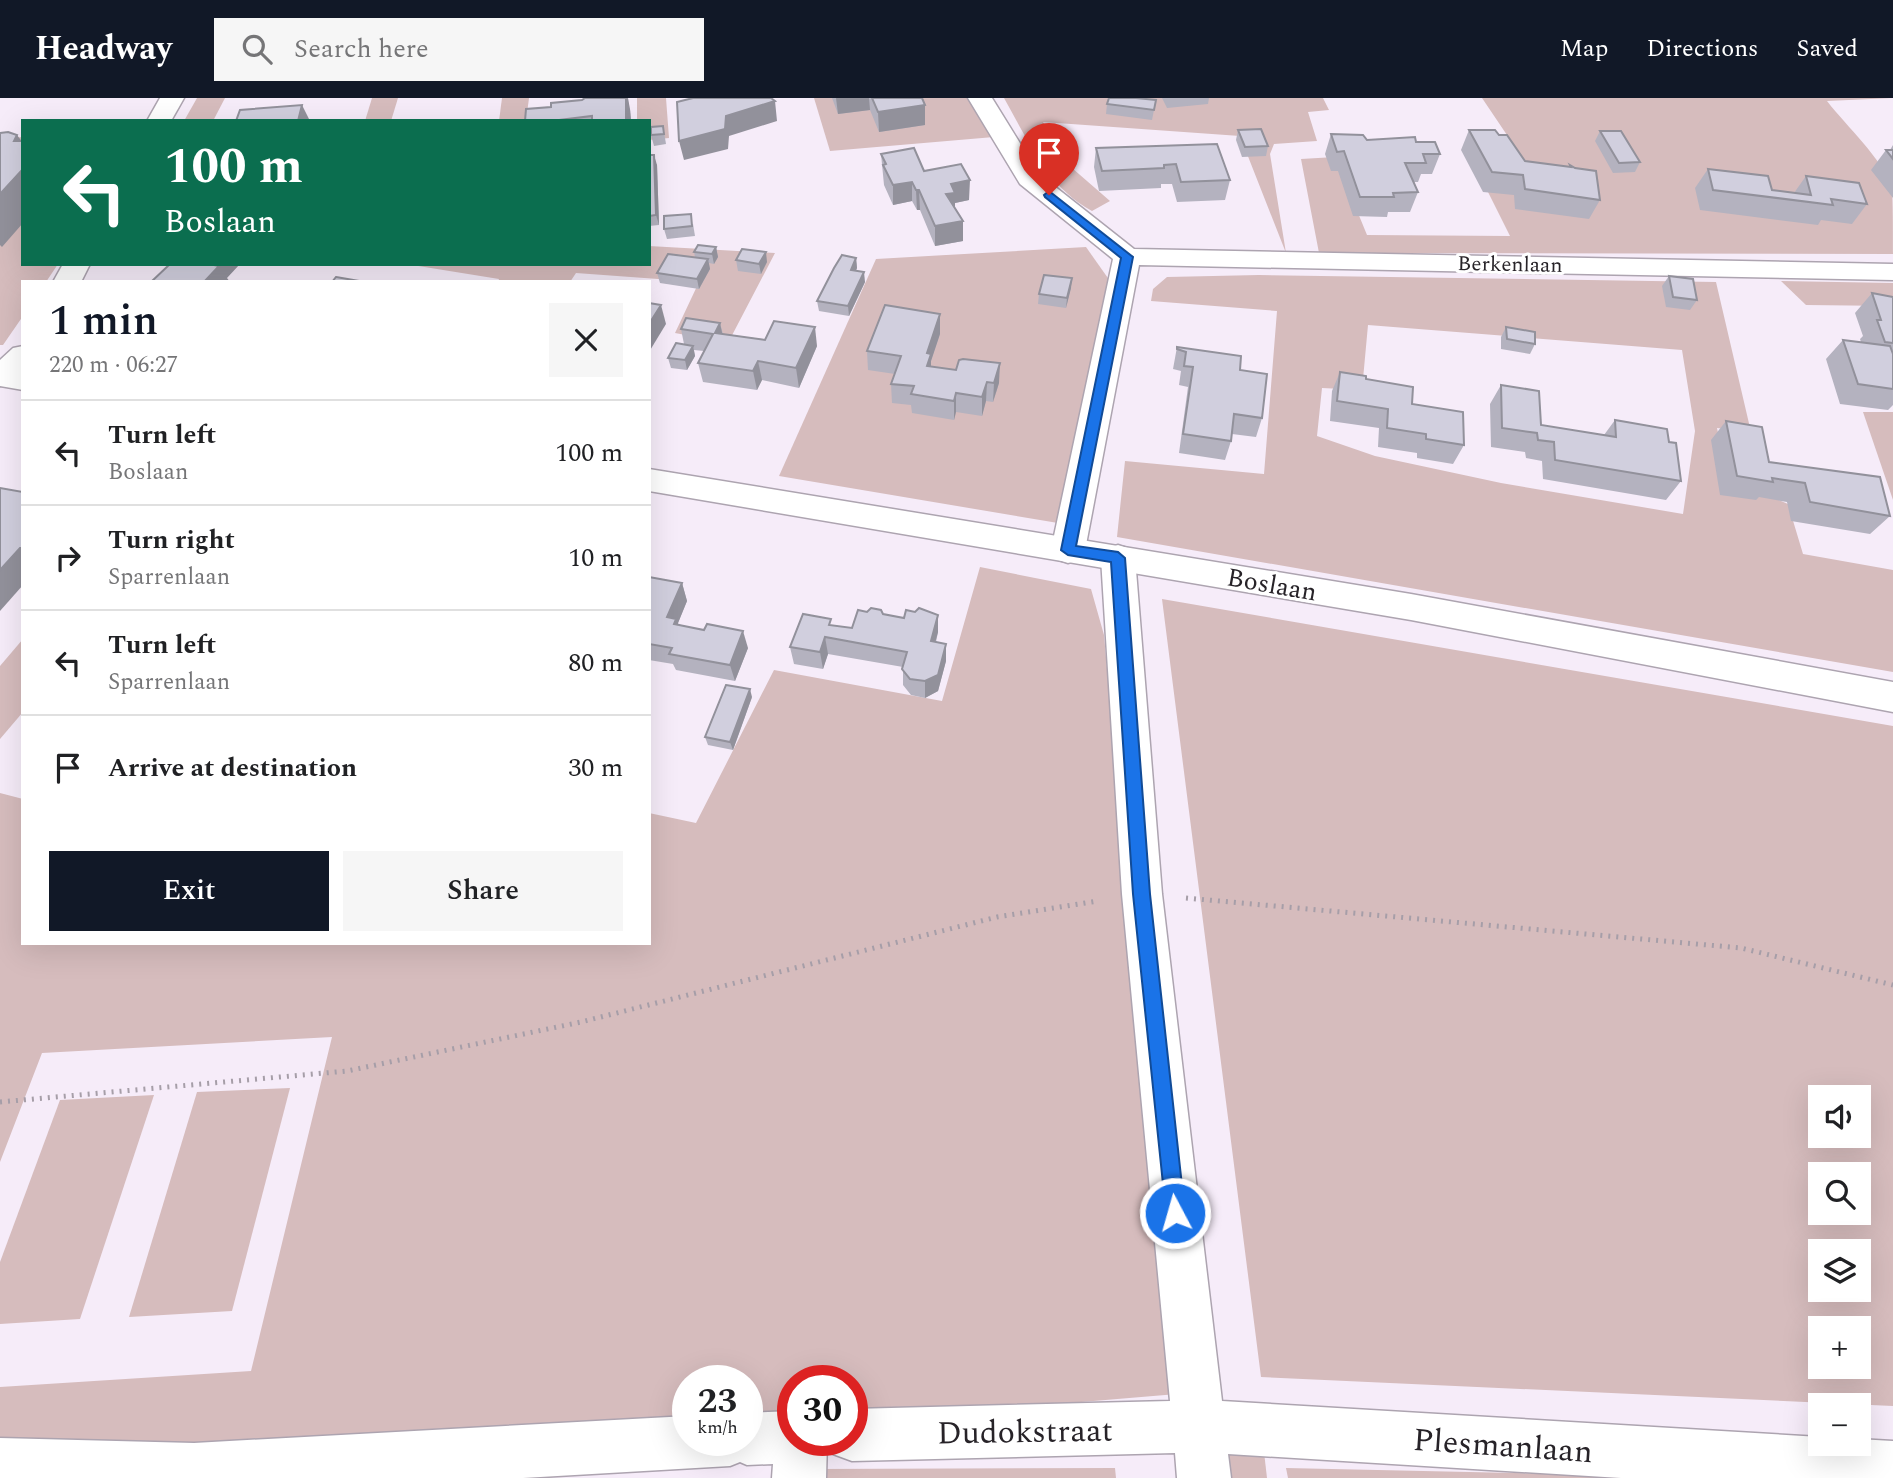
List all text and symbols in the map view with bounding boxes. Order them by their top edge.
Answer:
search box [214,18,704,81]
text: Headway [35,24,172,74]
text: Search here [294,29,429,69]
icon: search [238,30,276,68]
text: Map [1560,31,1608,67]
text: Directions [1646,31,1758,67]
text: Saved [1796,31,1858,67]
pin [1019,123,1079,195]
text: 100 m [164,130,303,205]
icon: arrive [1030,134,1068,172]
icon: left [49,147,140,238]
text: Boslaan [164,198,276,247]
street label: Berkenlaan [1457,248,1563,282]
text: 1 min [49,290,158,353]
button: close [549,303,623,377]
text: 220 m · 06:27 [49,348,178,383]
text: Turn left [108,415,216,455]
text: 100 m [555,433,623,473]
icon: left [49,434,87,472]
text: Boslaan [108,455,188,490]
text: Turn right [108,520,235,560]
text: 10 m [568,538,623,578]
icon: right [49,539,87,577]
street label: Boslaan [1224,557,1320,613]
text: Sparrenlaan [108,560,230,595]
text: Turn left [108,625,216,665]
text: 80 m [568,643,623,683]
icon: left [49,644,87,682]
text: Sparrenlaan [108,665,230,700]
text: Arrive at destination [108,748,357,788]
text: 30 m [568,748,623,788]
icon: arrive [49,749,87,787]
button: Exit [49,851,329,931]
button: Share [343,851,623,931]
map controls [1808,1085,1871,1456]
button: sound [1808,1085,1871,1148]
button: search [1808,1162,1871,1225]
position arrow [1138,1176,1212,1250]
button: layers [1808,1239,1871,1302]
button: + [1808,1316,1871,1379]
speed limit sign: 30 [777,1365,868,1456]
text: 23 [698,1375,737,1428]
button: − [1808,1393,1871,1456]
street label: Dudokstraat [937,1406,1113,1459]
text: km/h [697,1414,738,1441]
street label: Plesmanlaan [1411,1416,1594,1477]

